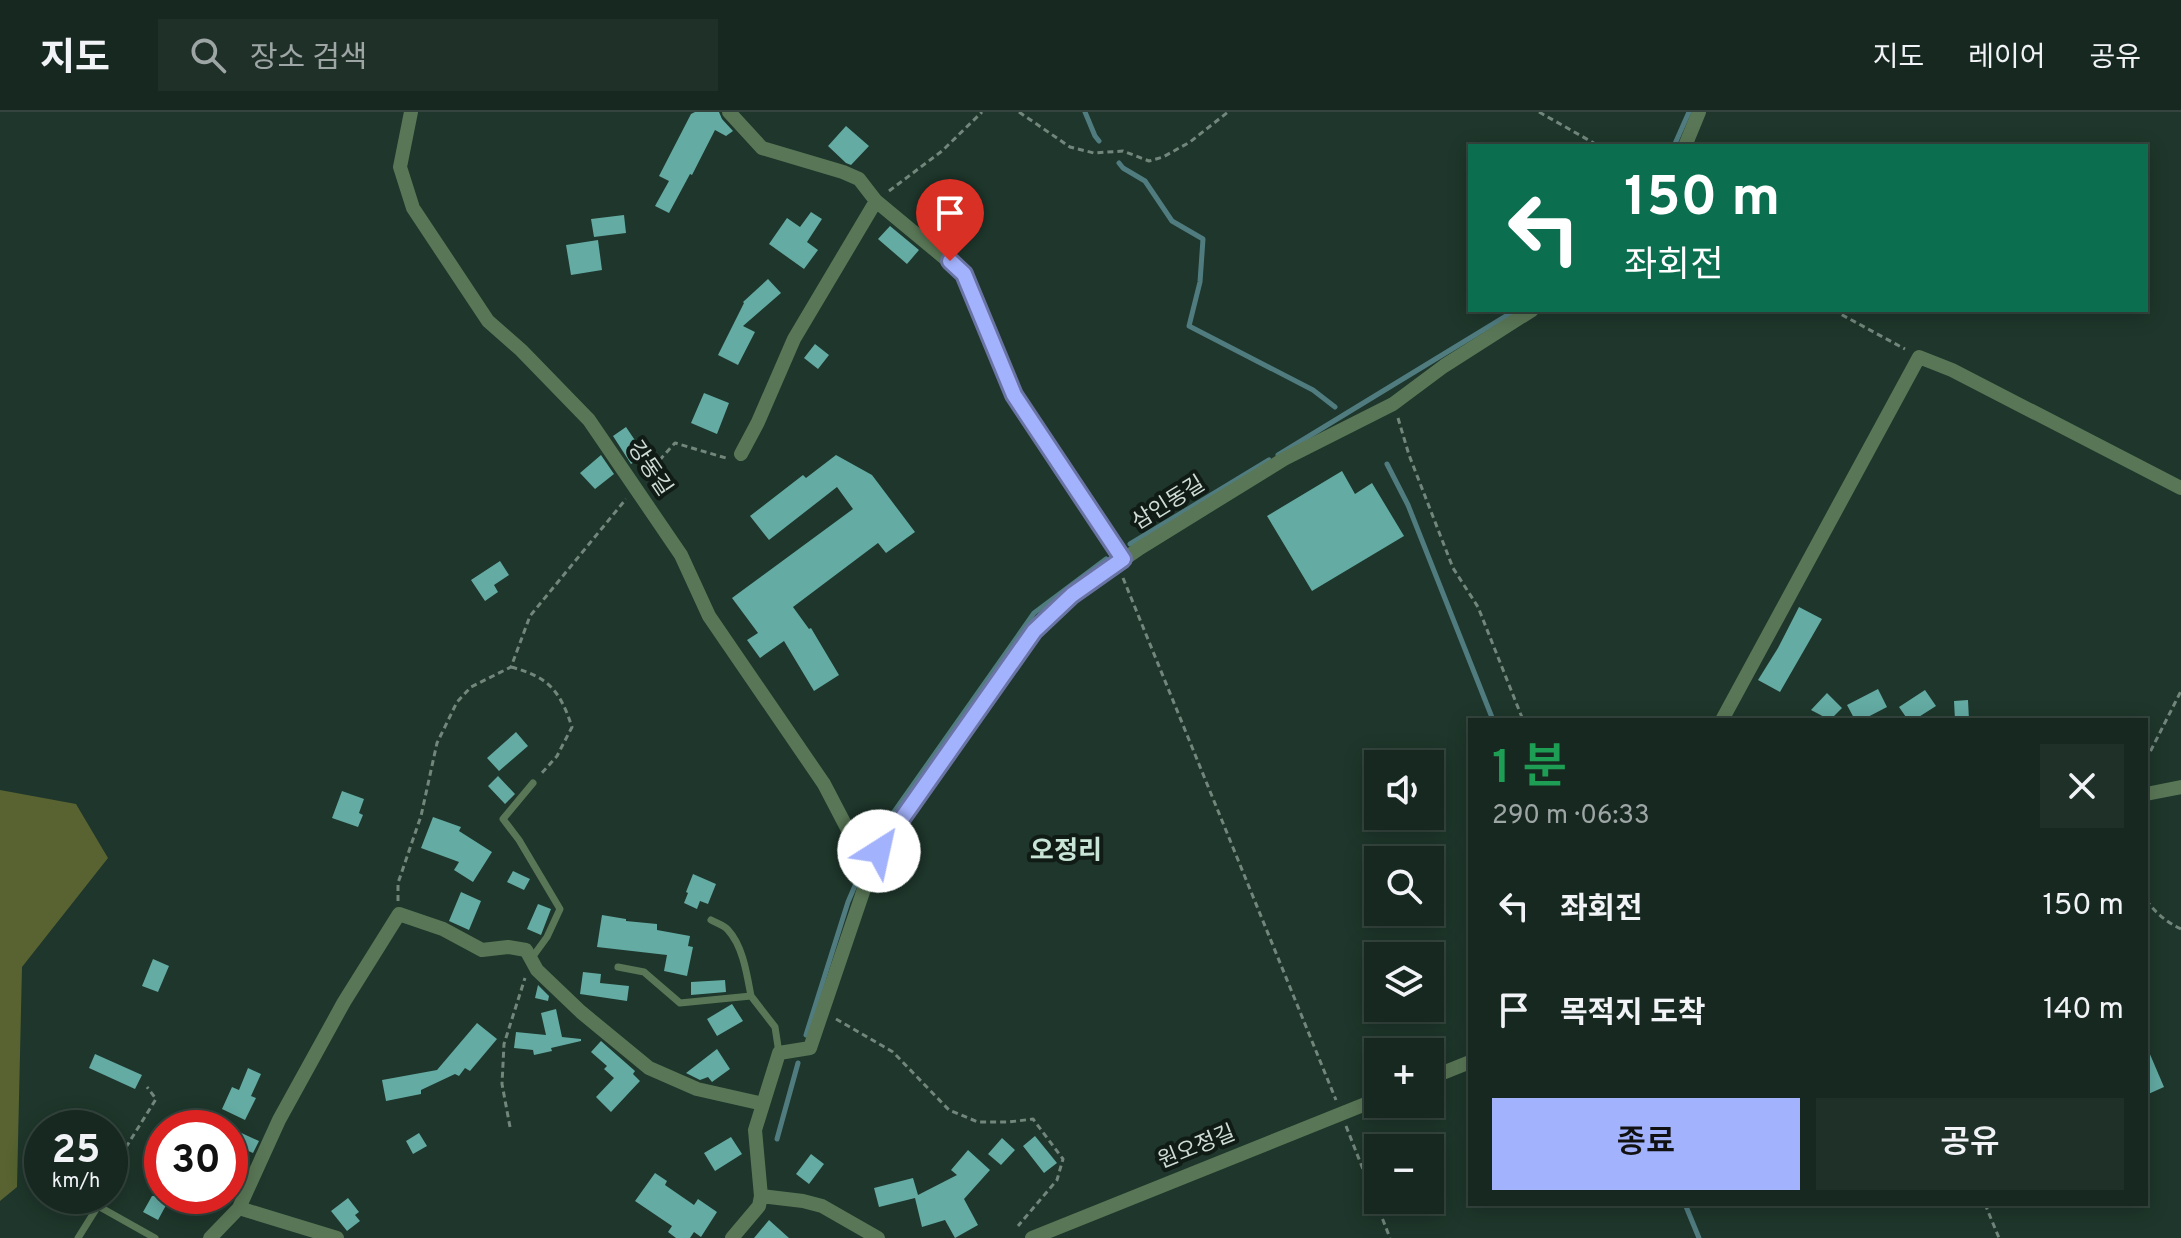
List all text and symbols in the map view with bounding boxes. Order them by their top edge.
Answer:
search box [158,19,718,91]
icon: search [186,33,230,77]
text: 지도 [40,36,110,85]
text: 장소 검색 [250,41,367,78]
text: 지도 [1873,41,1924,77]
text: 레이어 [1968,41,2045,77]
text: 공유 [2089,41,2141,77]
text: 150 m [1624,165,1780,235]
icon: left [1492,176,1596,280]
pin [916,179,984,261]
icon: arrive [928,191,972,235]
text: 좌회전 [1624,244,1723,290]
street label: 강동길 [621,436,677,502]
street label: 삼인동길 [1128,471,1210,537]
text: 1 분 [1492,740,1567,800]
button: close [2040,744,2124,828]
map controls [1364,750,1444,1214]
button: sound [1364,750,1444,830]
text: 290 m · 06:33 [1492,800,1650,833]
position arrow [837,809,921,893]
district label: 오정리 [1030,836,1102,869]
button: search [1364,846,1444,926]
icon: left [1492,884,1536,928]
text: 150 m [2043,888,2124,925]
text: 좌회전 [1560,892,1643,929]
button: layers [1364,942,1444,1022]
icon: arrive [1492,988,1536,1032]
text: 140 m [2043,992,2124,1029]
text: 목적지 도착 [1560,996,1706,1033]
button: + [1364,1038,1444,1118]
button: 종료 [1492,1098,1800,1190]
button: 공유 [1816,1098,2124,1190]
speed limit sign: 30 [144,1110,248,1214]
street label: 원오정길 [1154,1120,1240,1176]
text: 25 [52,1127,100,1177]
button: − [1364,1134,1444,1214]
text: km/h [52,1169,100,1195]

